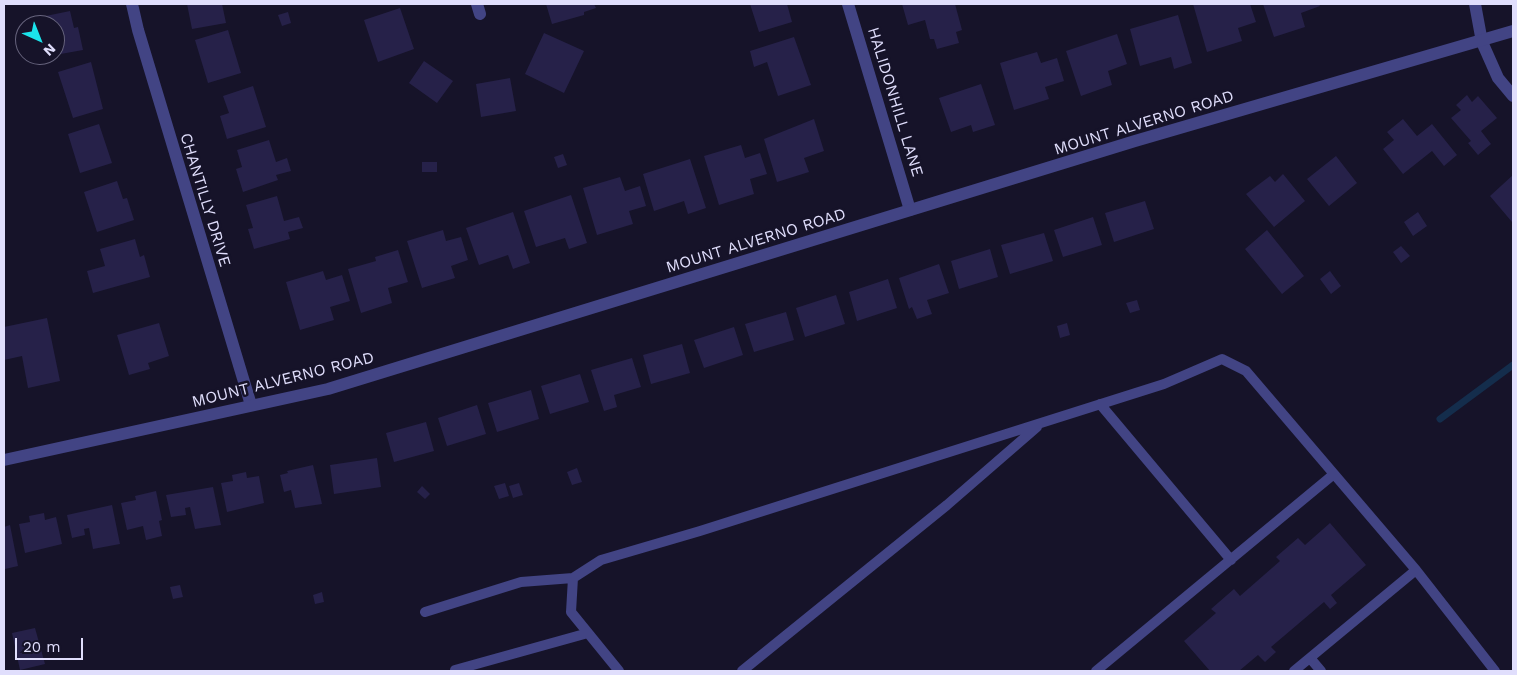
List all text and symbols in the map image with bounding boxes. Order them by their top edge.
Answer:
north arrow [15,15,65,65]
street label: HALIDONHILL LANE [863,25,927,179]
text: N [40,41,59,59]
street label: MOUNT ALVERNO ROAD [1052,86,1236,160]
street label: CHANTILLY DRIVE [176,131,234,269]
street label: MOUNT ALVERNO ROAD [664,204,848,278]
street label: MOUNT ALVERNO ROAD [190,348,376,412]
scale bar [18,628,85,660]
text: 20 m [23,638,61,656]

